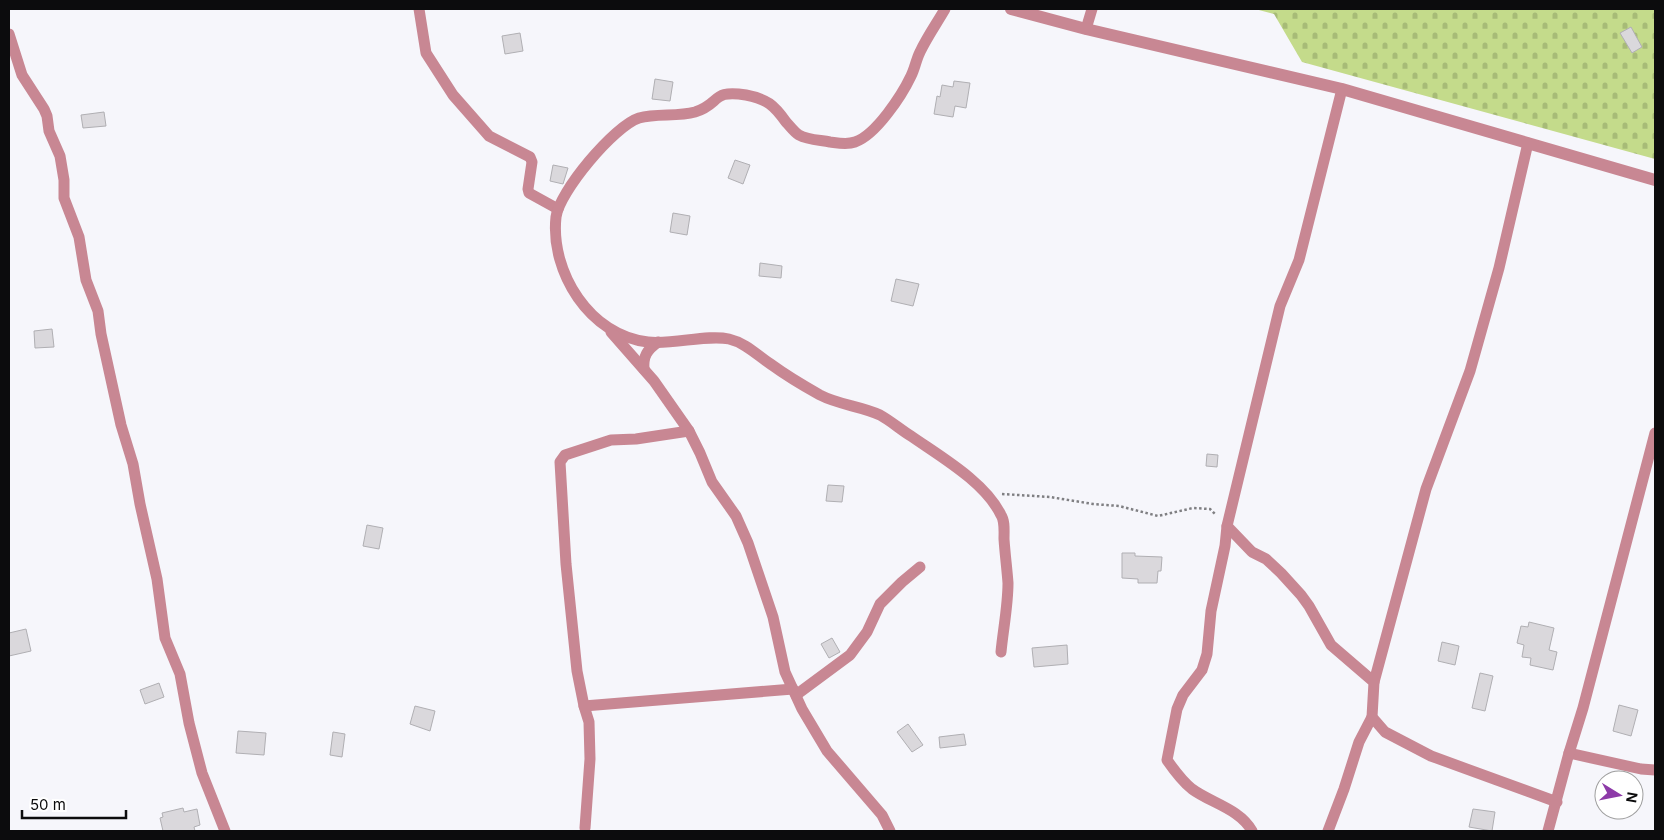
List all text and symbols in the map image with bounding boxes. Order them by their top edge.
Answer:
north arrow [1594,770,1644,820]
scale bar [22,788,126,820]
text: N [1623,791,1642,804]
text: 50 m [30,795,66,814]

